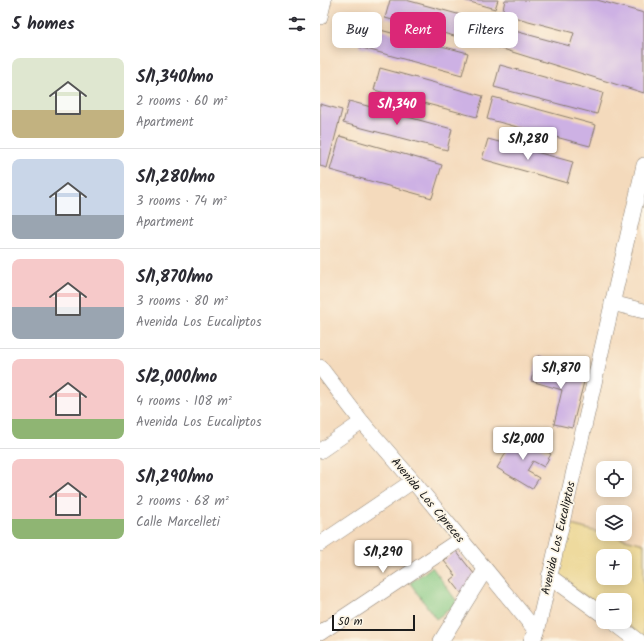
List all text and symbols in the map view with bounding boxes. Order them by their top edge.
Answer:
text: 5 homes [12,11,75,38]
chip: Buy [332,12,382,48]
chip: Rent [390,12,446,48]
chip: Filters [454,12,518,48]
icon: filters [286,13,308,35]
text: S/1,340/mo [136,64,214,91]
icon: home [44,74,92,122]
text: 2 rooms · 60 m² [136,91,228,112]
pin: S/1,340 [360,92,434,126]
text: S/1,340 [377,94,417,115]
text: Apartment [136,112,194,133]
pin: S/1,280 [491,127,565,161]
text: S/1,280 [508,129,548,150]
text: S/1,280/mo [136,164,215,191]
icon: home [44,175,92,223]
text: 3 rooms · 74 m² [136,191,227,212]
text: Apartment [136,212,194,233]
text: S/1,870/mo [136,264,213,291]
icon: home [44,275,92,323]
text: 3 rooms · 80 m² [136,291,228,312]
text: Avenida Los Eucaliptos [136,312,262,333]
pin: S/1,870 [524,356,598,390]
text: S/1,870 [542,358,580,379]
text: S/2,000/mo [136,364,217,391]
icon: home [44,375,92,423]
text: 4 rooms · 108 m² [136,391,232,412]
text: Avenida Los Eucaliptos [136,412,262,433]
pin: S/2,000 [486,427,560,461]
text: S/2,000 [502,429,544,450]
street label: Avenida Los Cipreces [386,453,469,547]
map controls [596,461,632,629]
button: locate [596,461,632,497]
text: S/1,290/mo [136,464,213,491]
icon: home [44,475,92,523]
street label: Avenida Los Eucaliptos [536,480,581,597]
text: 2 rooms · 68 m² [136,491,229,512]
button: layers [596,505,632,541]
text: Calle Marcelleti [136,512,220,533]
pin: S/1,290 [346,540,420,574]
text: S/1,290 [363,542,403,563]
button: + [596,549,632,585]
button: − [596,593,632,629]
scale bar [332,613,415,632]
text: 50 m [338,613,363,631]

